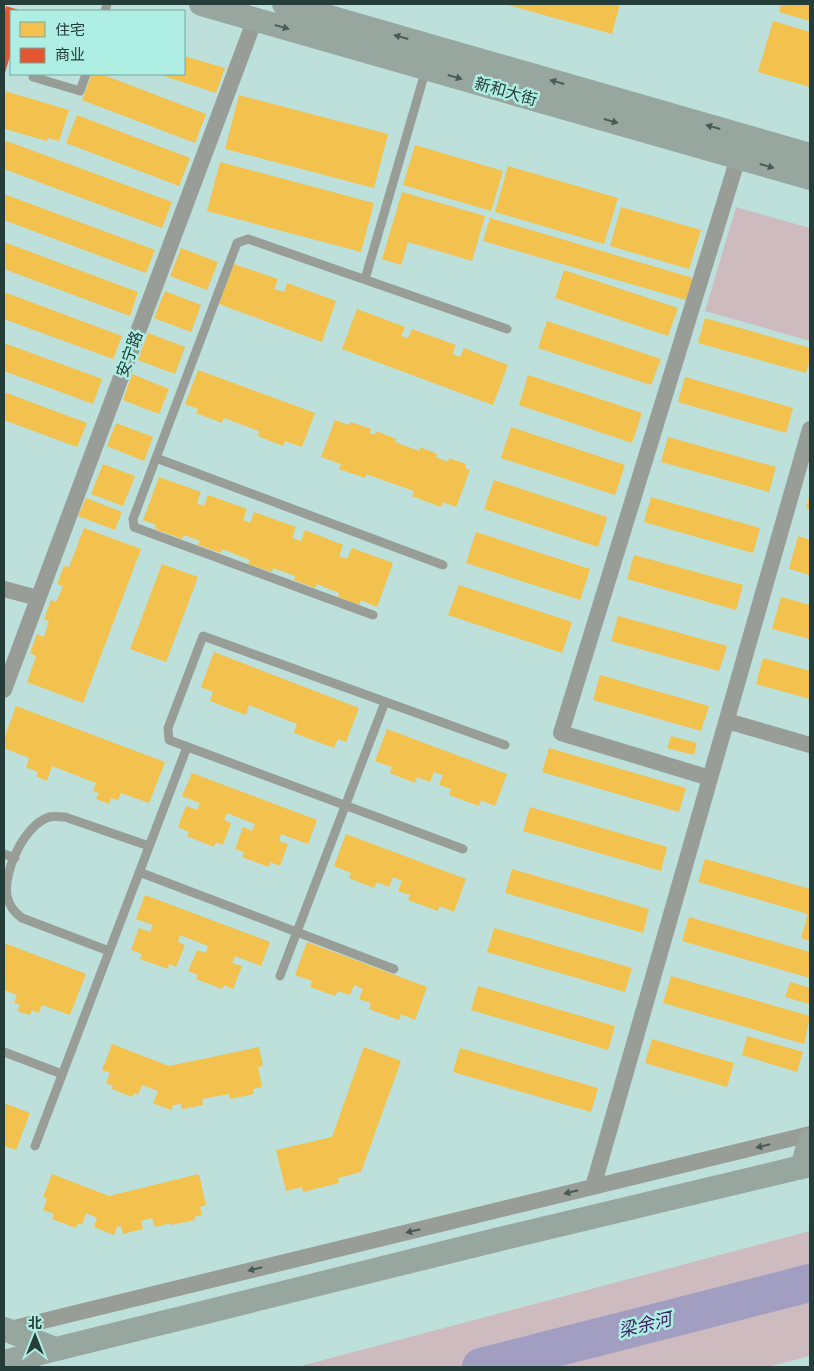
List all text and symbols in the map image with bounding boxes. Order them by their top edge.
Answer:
legend [10,10,185,75]
text: 住宅 [55,21,85,39]
one-way arrow [274,23,289,31]
one-way arrow [393,33,408,41]
text: 商业 [55,46,85,64]
one-way arrow [447,73,462,81]
street label: 新和大街 [472,74,539,109]
one-way arrow [549,78,564,86]
one-way arrow [603,118,618,126]
one-way arrow [705,122,720,130]
one-way arrow [760,163,775,171]
street label: 安宁路 [112,328,147,380]
one-way arrow [755,1142,770,1150]
one-way arrow [564,1188,579,1196]
one-way arrow [406,1227,421,1235]
one-way arrow [248,1265,263,1273]
water label: 梁余河 [616,1307,677,1342]
north arrow [10,1311,60,1361]
text: 北 [28,1315,42,1332]

